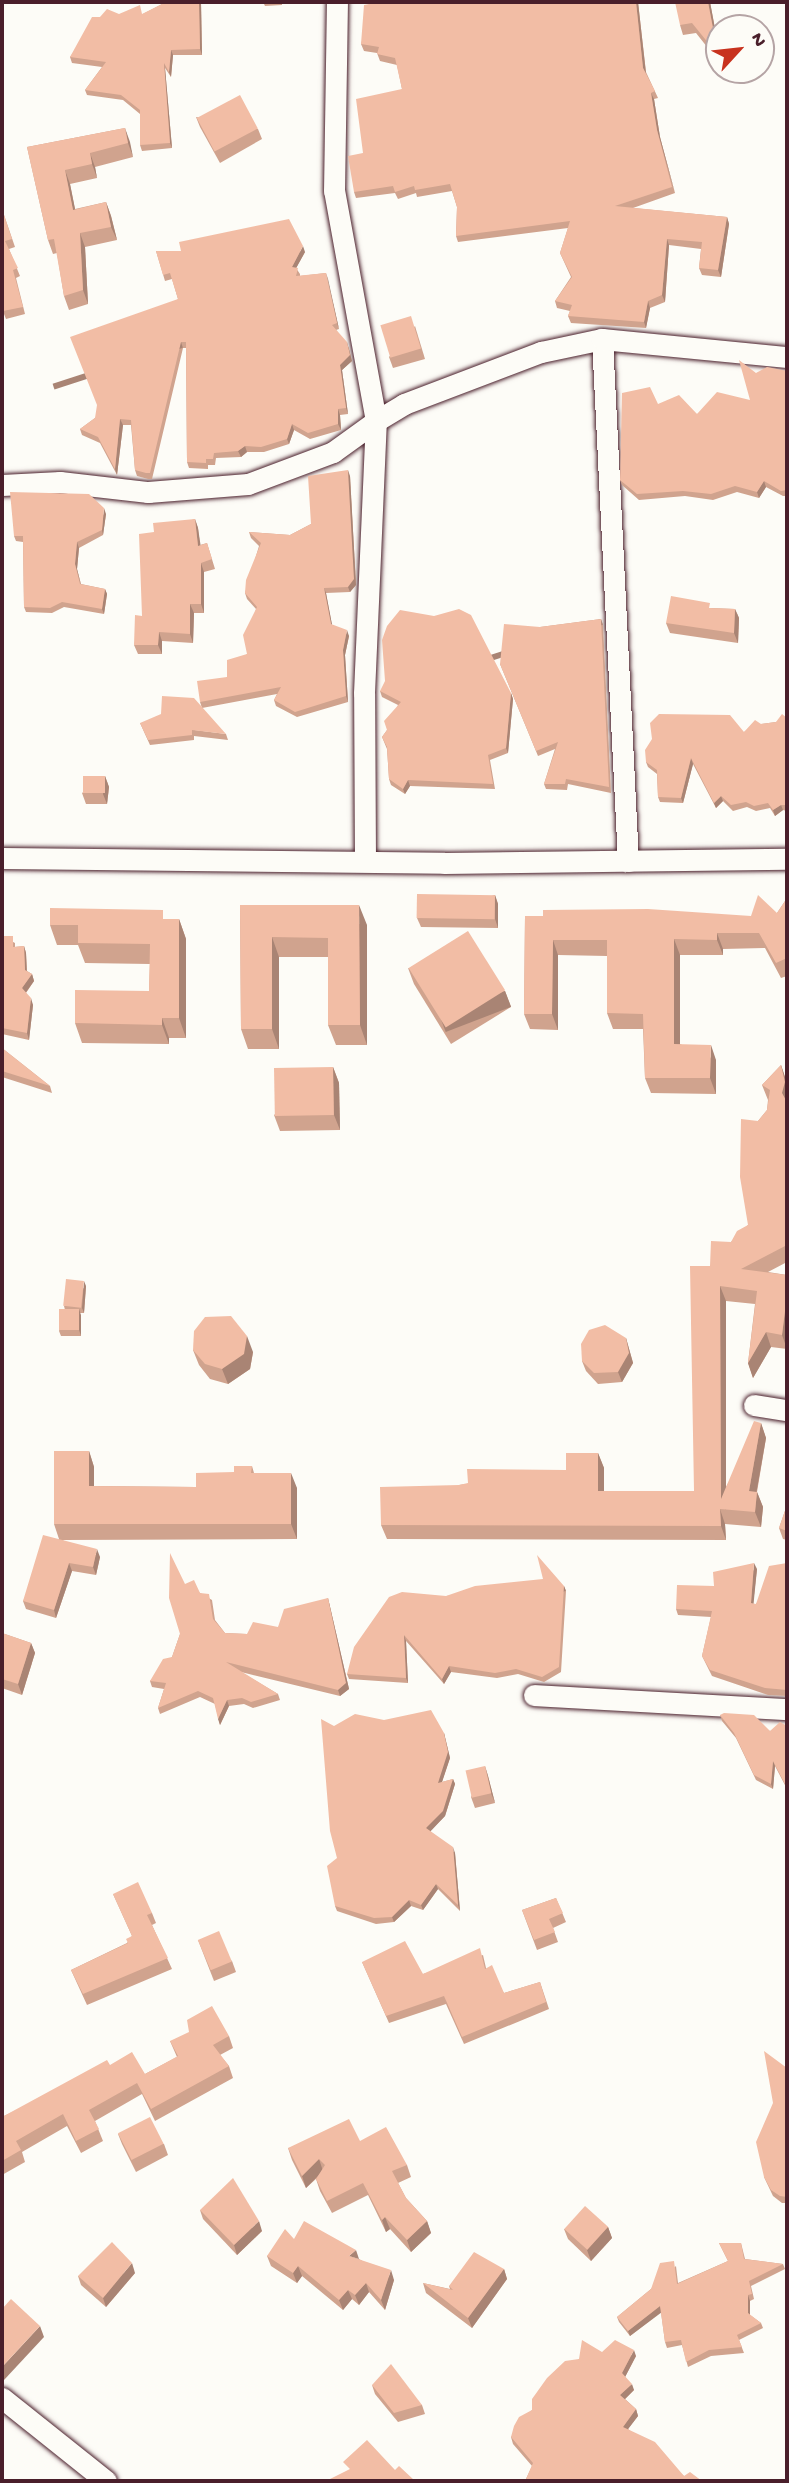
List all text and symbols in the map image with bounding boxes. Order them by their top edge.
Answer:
north arrow [705,14,775,84]
text: N [744,29,770,51]

